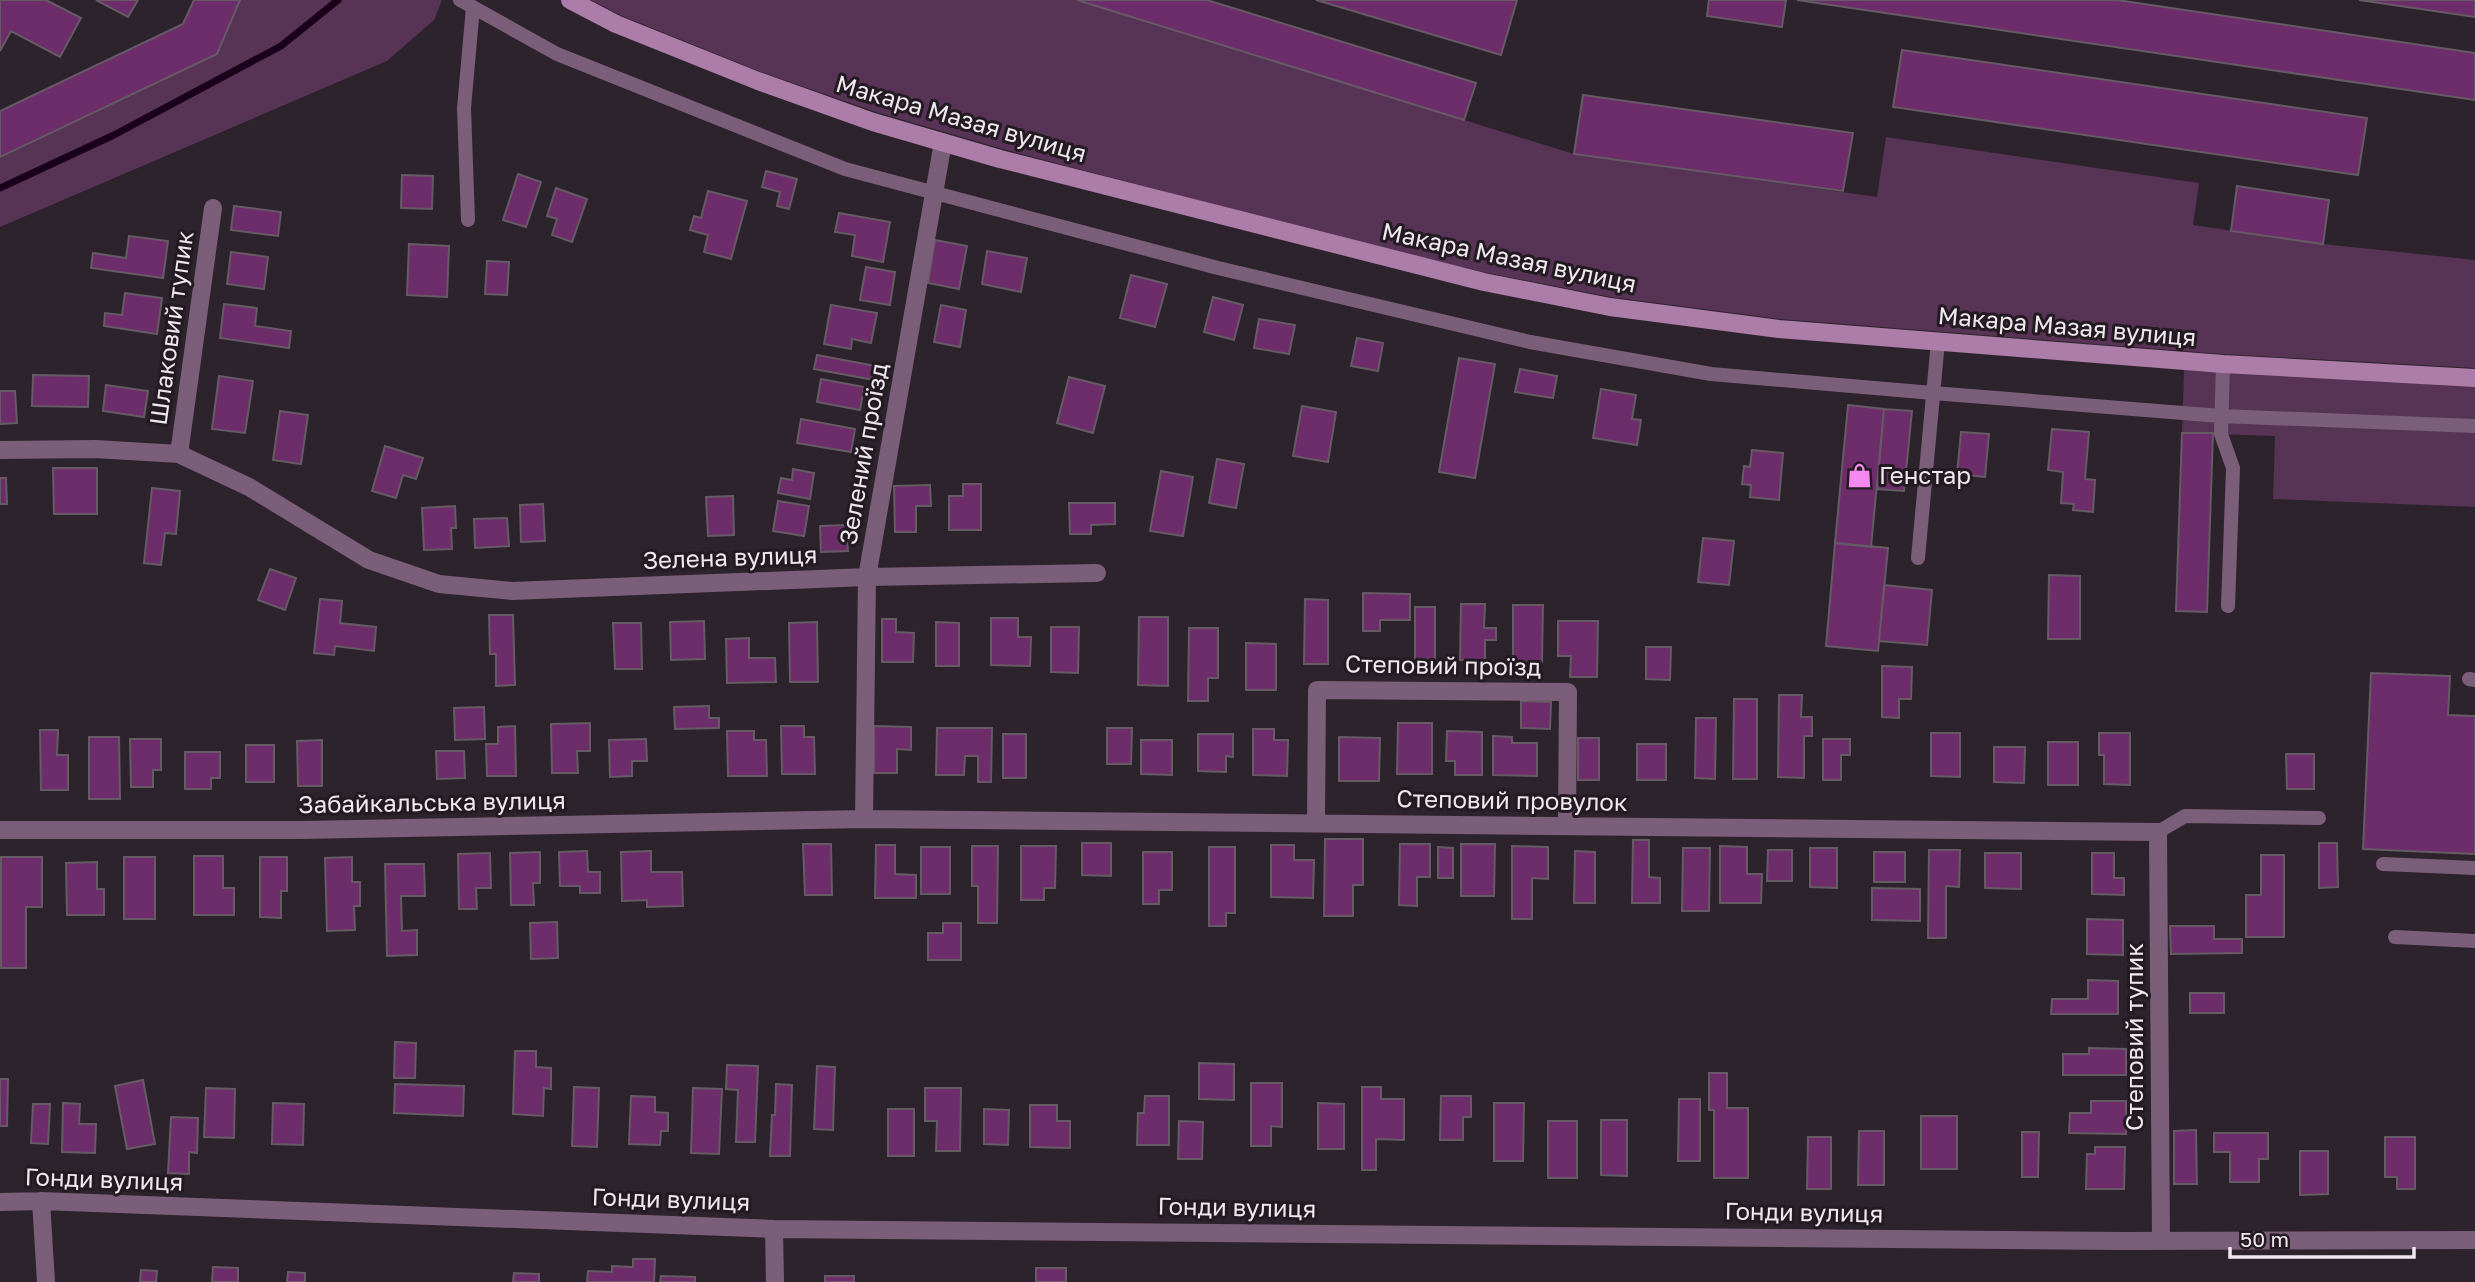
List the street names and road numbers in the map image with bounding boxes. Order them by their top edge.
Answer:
street label: Макара Мазая вулиця [833,68,1090,167]
street label: Макара Мазая вулиця [1380,215,1639,298]
street label: Шлаковий тупик [143,229,199,427]
street label: Макара Мазая вулиця [1937,300,2198,351]
street label: Зелений проїзд [832,361,893,547]
street label: Зелена вулиця [642,539,818,574]
street label: Степовий проїзд [1345,648,1542,681]
street label: Степовий провулок [1396,783,1628,816]
street label: Забайкальська вулиця [298,785,566,818]
street label: Степовий тупик [2119,943,2148,1131]
street label: Гонди вулиця [24,1161,184,1196]
street label: Гонди вулиця [591,1181,751,1216]
street label: Гонди вулиця [1158,1191,1317,1222]
street label: Гонди вулиця [1725,1196,1884,1227]

